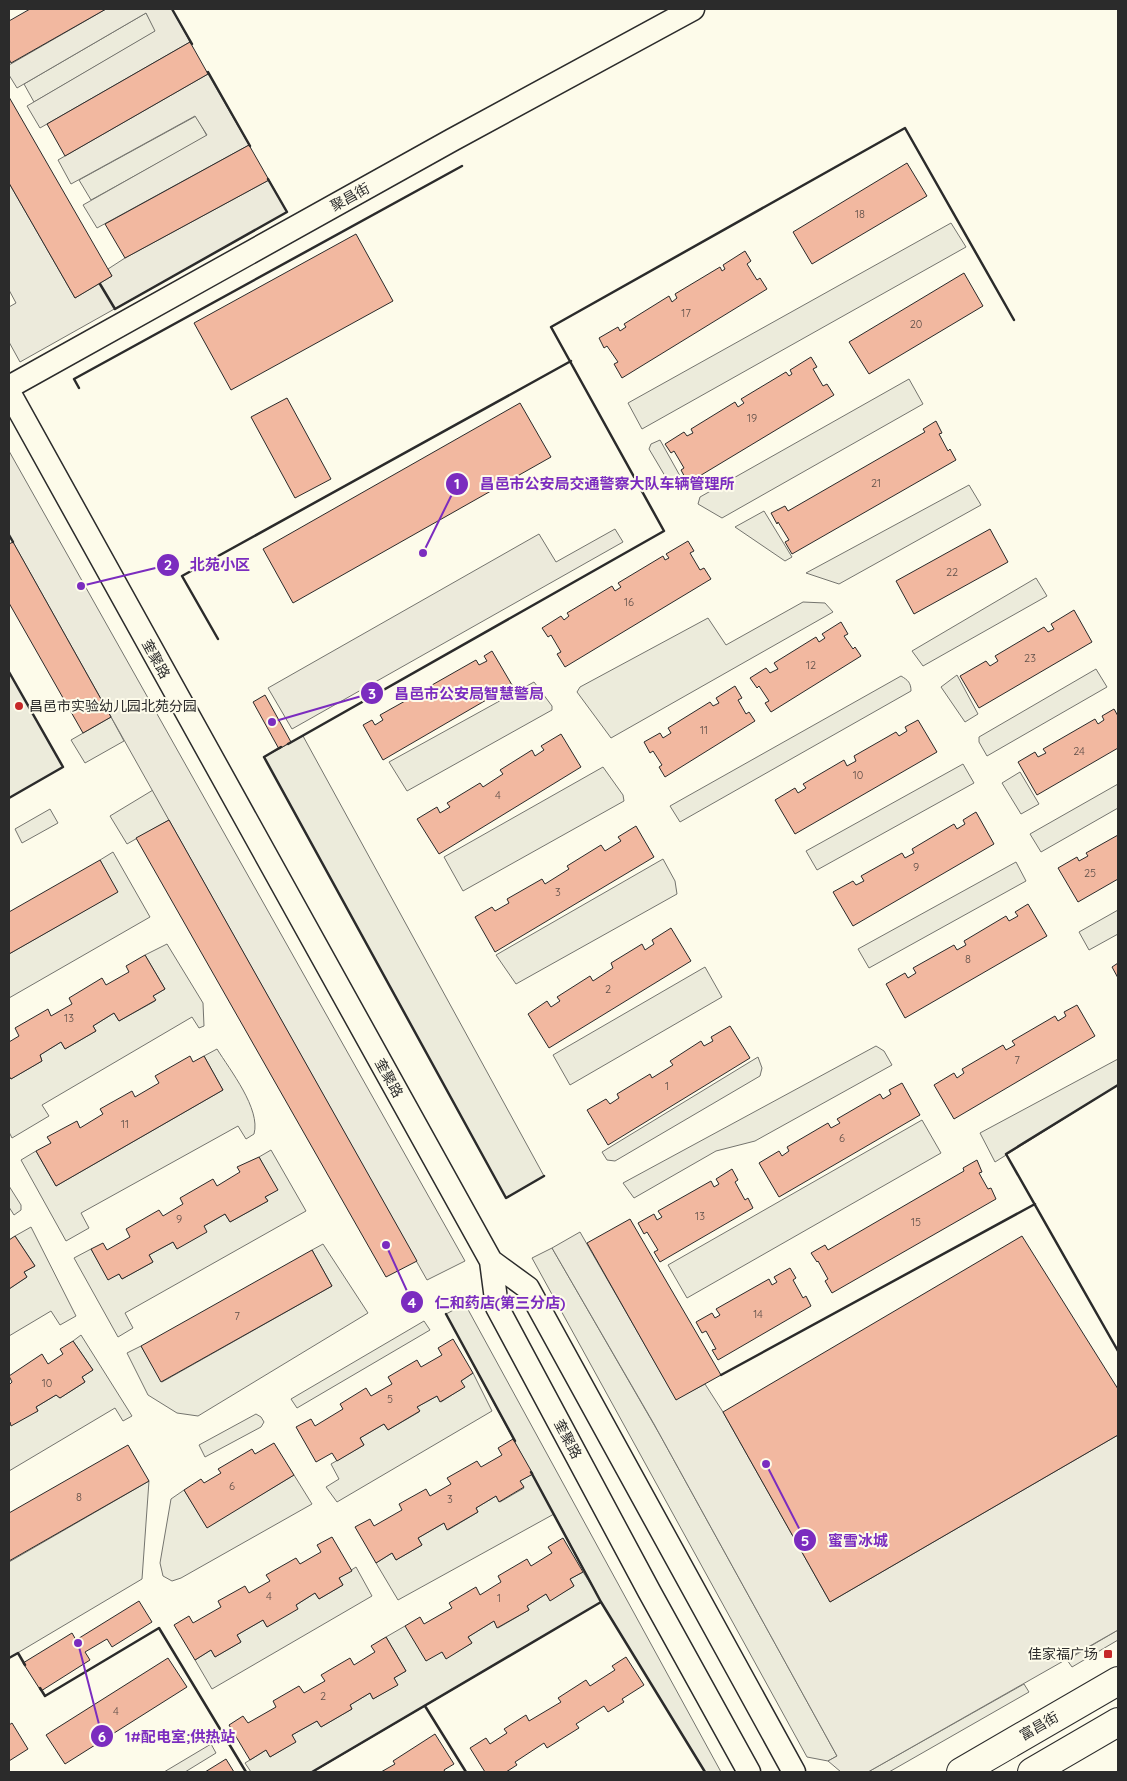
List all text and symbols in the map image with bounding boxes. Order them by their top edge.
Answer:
street label: 聚昌街 [327,179,373,215]
house number: 18 [855,207,865,221]
house number: 17 [681,306,691,320]
house number: 20 [910,317,922,331]
house number: 19 [747,411,757,425]
callout: 昌邑市公安局交通警察大队车辆管理所 [445,469,745,499]
text: 1 [454,474,460,493]
text: 昌邑市公安局交通警察大队车辆管理所 [479,474,735,493]
house number: 21 [871,476,881,490]
callout: 北苑小区 [155,550,260,580]
text: 2 [164,555,172,574]
text: 北苑小区 [190,555,250,574]
house number: 22 [946,565,958,579]
house number: 16 [624,595,634,609]
street label: 奎聚路 [138,636,174,682]
house number: 23 [1024,651,1036,665]
house number: 12 [806,658,816,672]
callout: 昌邑市公安局智慧警局 [359,678,554,708]
text: 3 [368,684,376,703]
text: 昌邑市公安局智慧警局 [394,684,544,703]
place label: 昌邑市实验幼儿园北苑分园 [29,697,197,715]
marker: 昌邑市实验幼儿园北苑分园 [13,700,25,712]
house number: 11 [700,723,708,737]
house number: 24 [1073,744,1085,758]
house number: 10 [853,768,863,782]
house number: 4 [495,788,501,802]
house number: 9 [913,860,919,874]
house number: 25 [1084,866,1096,880]
house number: 3 [555,885,561,899]
house number: 8 [965,952,971,966]
house number: 2 [605,982,611,996]
house number: 13 [64,1011,74,1025]
house number: 7 [1014,1053,1020,1067]
street label: 奎聚路 [371,1055,407,1101]
house number: 1 [665,1079,669,1093]
house number: 11 [121,1117,129,1131]
house number: 6 [839,1131,845,1145]
house number: 13 [695,1209,705,1223]
house number: 9 [176,1212,182,1226]
house number: 15 [911,1215,921,1229]
callout: 仁和药店(第三分店) [400,1287,576,1317]
text: 4 [408,1293,417,1312]
text: 仁和药店(第三分店) [435,1293,565,1312]
house number: 14 [753,1307,763,1321]
house number: 7 [234,1309,240,1323]
house number: 10 [42,1376,52,1390]
house number: 5 [387,1392,393,1406]
street label: 奎聚路 [550,1416,586,1462]
house number: 6 [229,1479,235,1493]
house number: 8 [76,1490,82,1504]
house number: 3 [447,1492,453,1506]
callout: 蜜雪冰城 [793,1525,898,1555]
text: 5 [801,1531,809,1550]
text: 蜜雪冰城 [828,1531,888,1550]
house number: 4 [266,1589,272,1603]
house number: 1 [497,1591,501,1605]
place label: 佳家福广场 [1028,1645,1098,1663]
marker: 佳家福广场 [1102,1648,1114,1660]
house number: 2 [320,1689,326,1703]
house number: 4 [113,1704,119,1718]
street label: 富昌街 [1016,1708,1062,1744]
callout: 1#配电室;供热站 [90,1721,246,1751]
text: 6 [98,1727,106,1746]
text: 1#配电室;供热站 [125,1727,235,1746]

